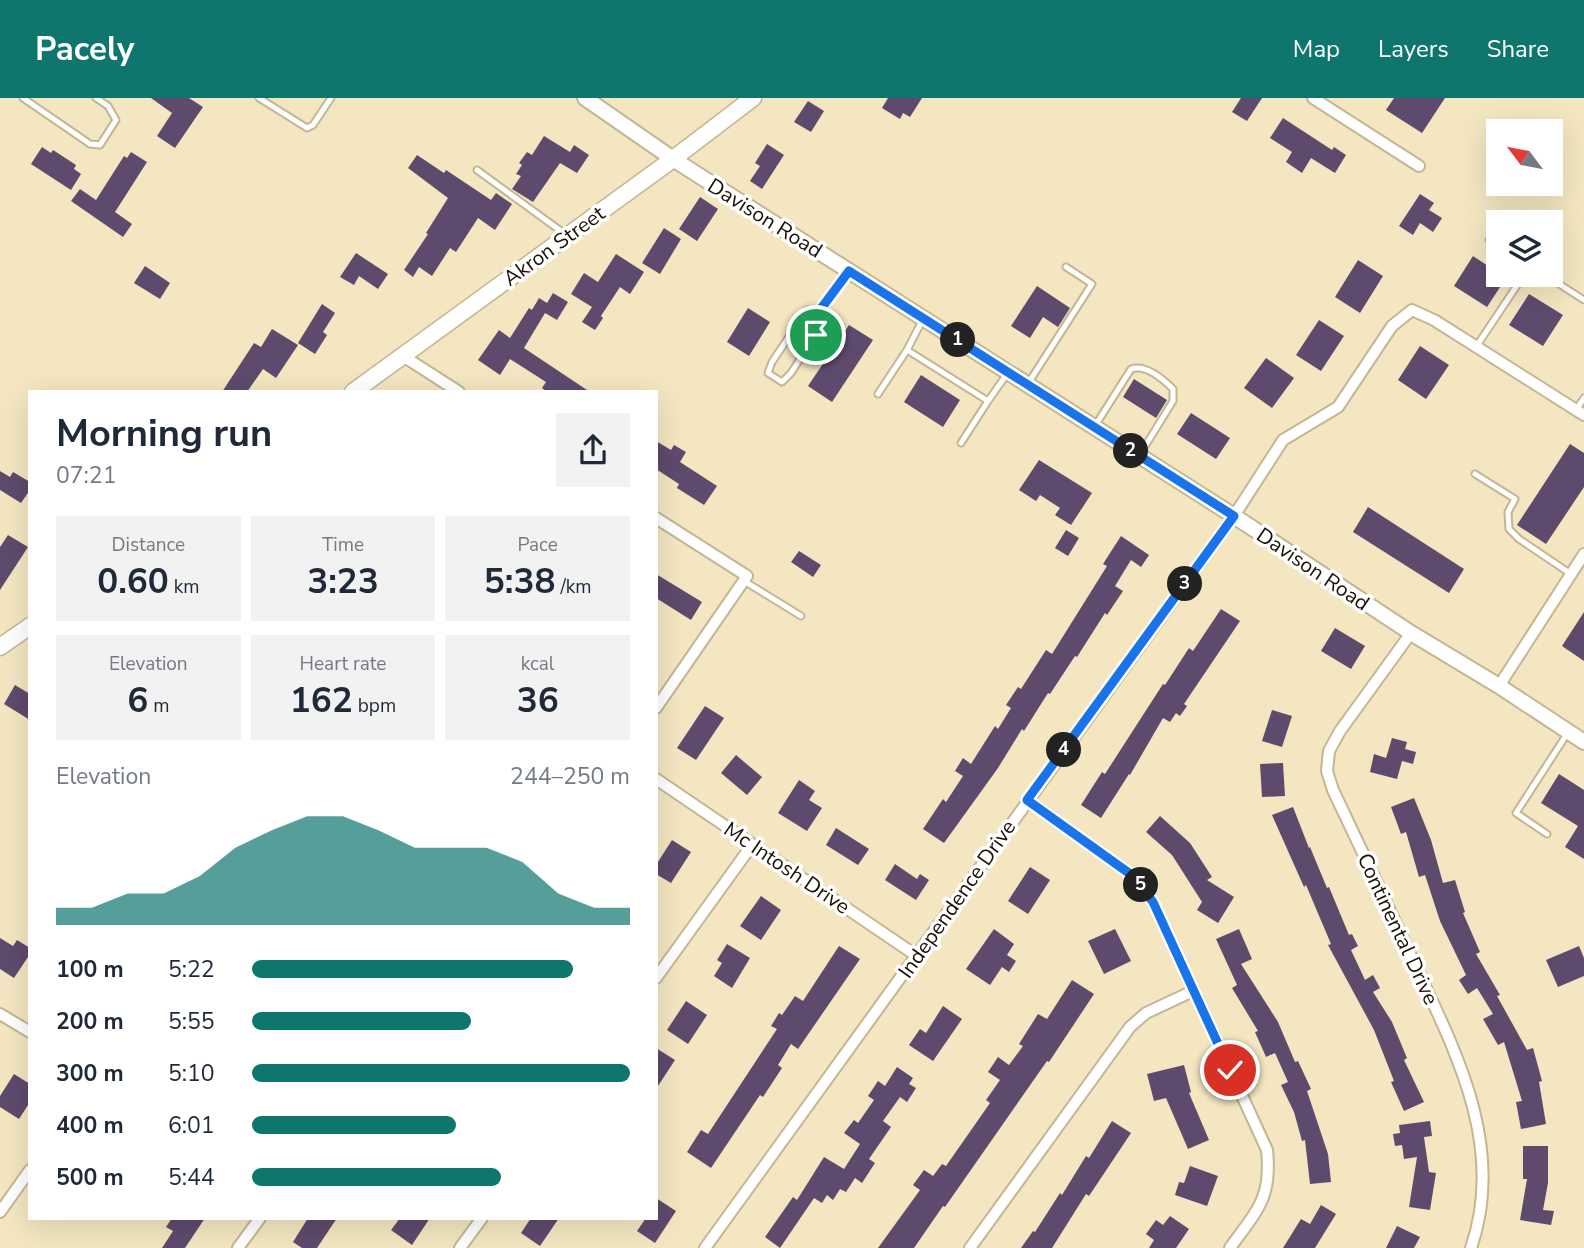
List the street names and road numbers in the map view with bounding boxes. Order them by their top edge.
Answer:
street label: Davison Road [702,172,828,264]
street label: Akron Street [497,199,611,292]
street label: Davison Road [1251,521,1375,617]
street label: Independence Drive [892,814,1022,984]
street label: Mc Intosh Drive [718,815,856,921]
street label: Continental Drive [1351,849,1445,1009]

